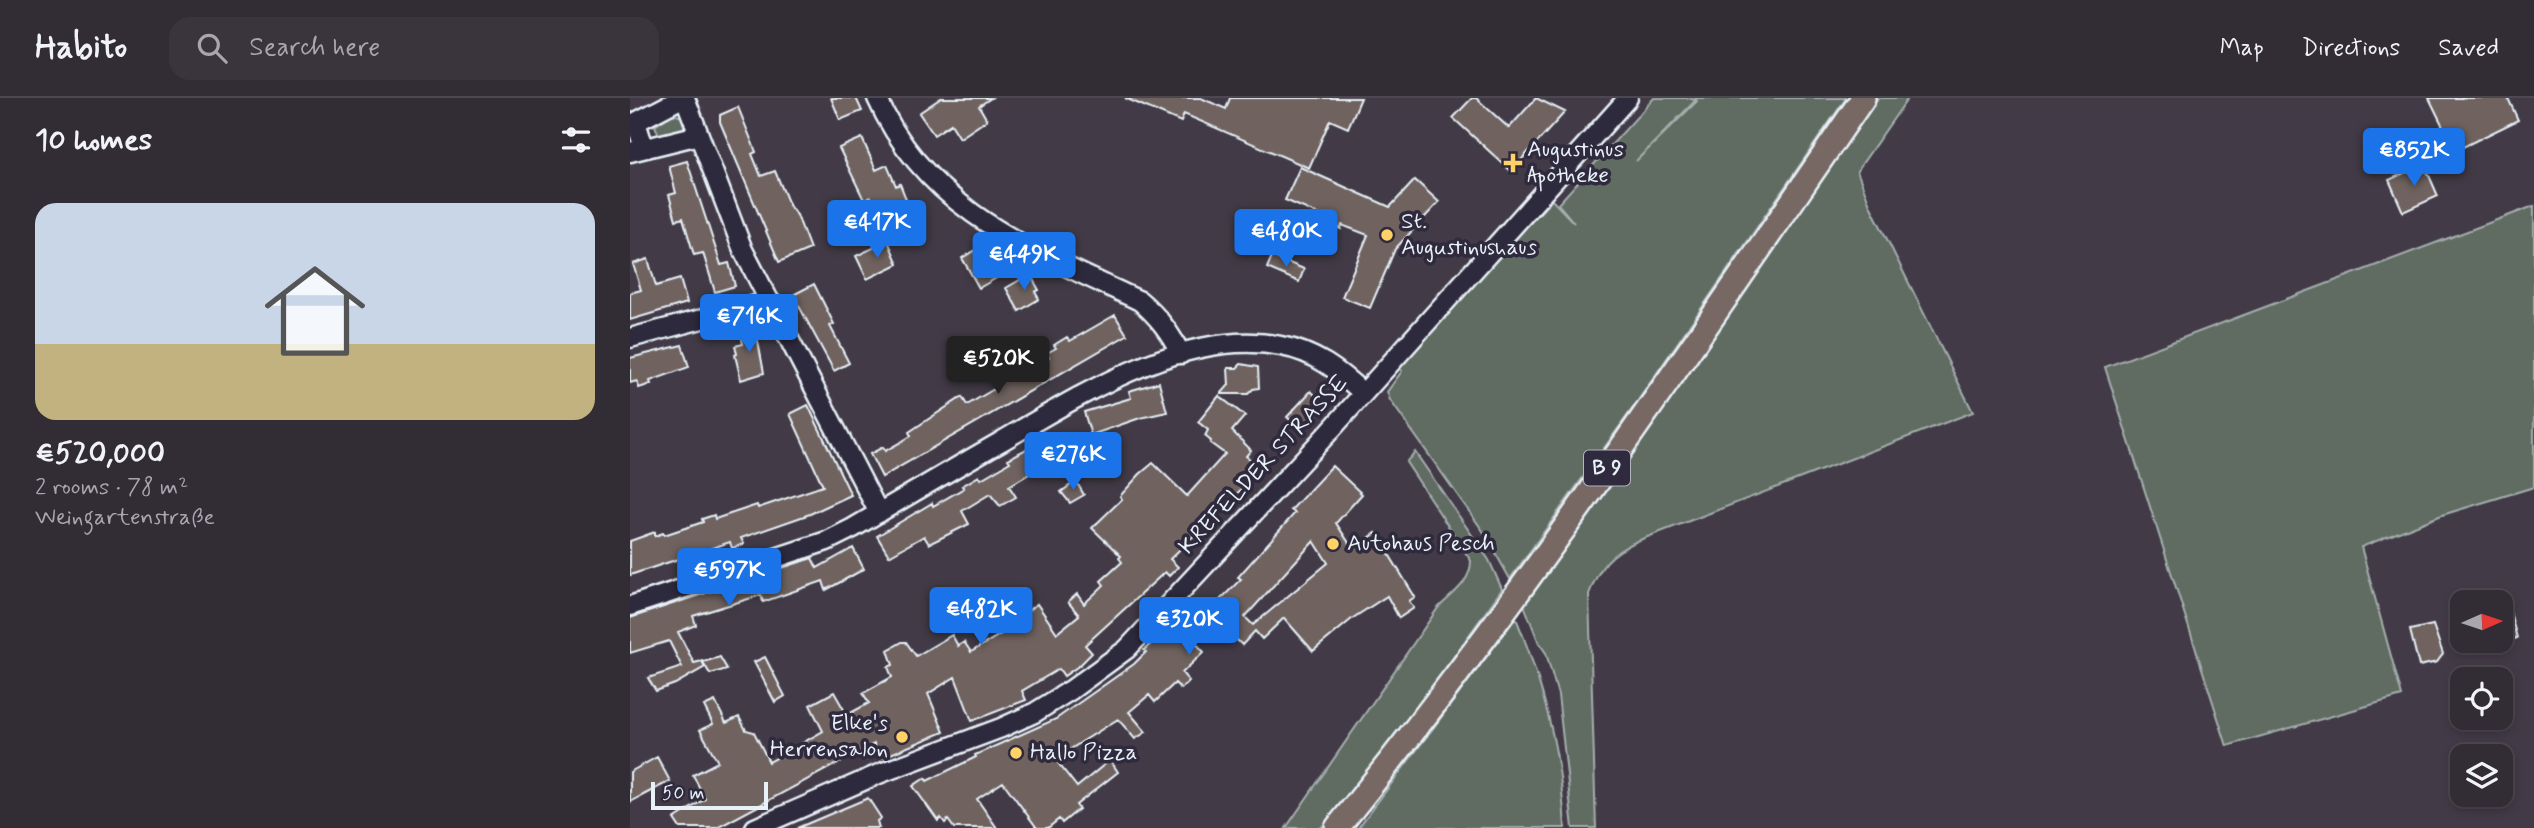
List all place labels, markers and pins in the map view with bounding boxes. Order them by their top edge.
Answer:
pin: €852K [2365,129,2463,188]
place label: Augustinus Apotheke [1527,135,1624,192]
marker: Augustinus Apotheke [1505,155,1521,171]
pin: €417K [828,200,926,260]
place label: St. Augustinushaus [1401,207,1537,263]
pin: €480K [1237,209,1335,269]
marker: St. Augustinushaus [1379,227,1395,243]
pin: €449K [975,232,1073,292]
pin: €716K [700,294,798,354]
pin: €520K [949,336,1047,396]
pin: €276K [1024,432,1122,492]
place label: Autohaus Pesch [1347,529,1495,559]
marker: Autohaus Pesch [1325,536,1341,552]
pin: €597K [680,548,778,608]
pin: €482K [932,588,1030,647]
pin: €320K [1140,598,1238,657]
place label: Elke's Herrensalon [770,709,888,765]
marker: Elke's Herrensalon [894,729,910,745]
place label: Hallo Pizza [1030,738,1137,768]
marker: Hallo Pizza [1008,745,1024,761]

